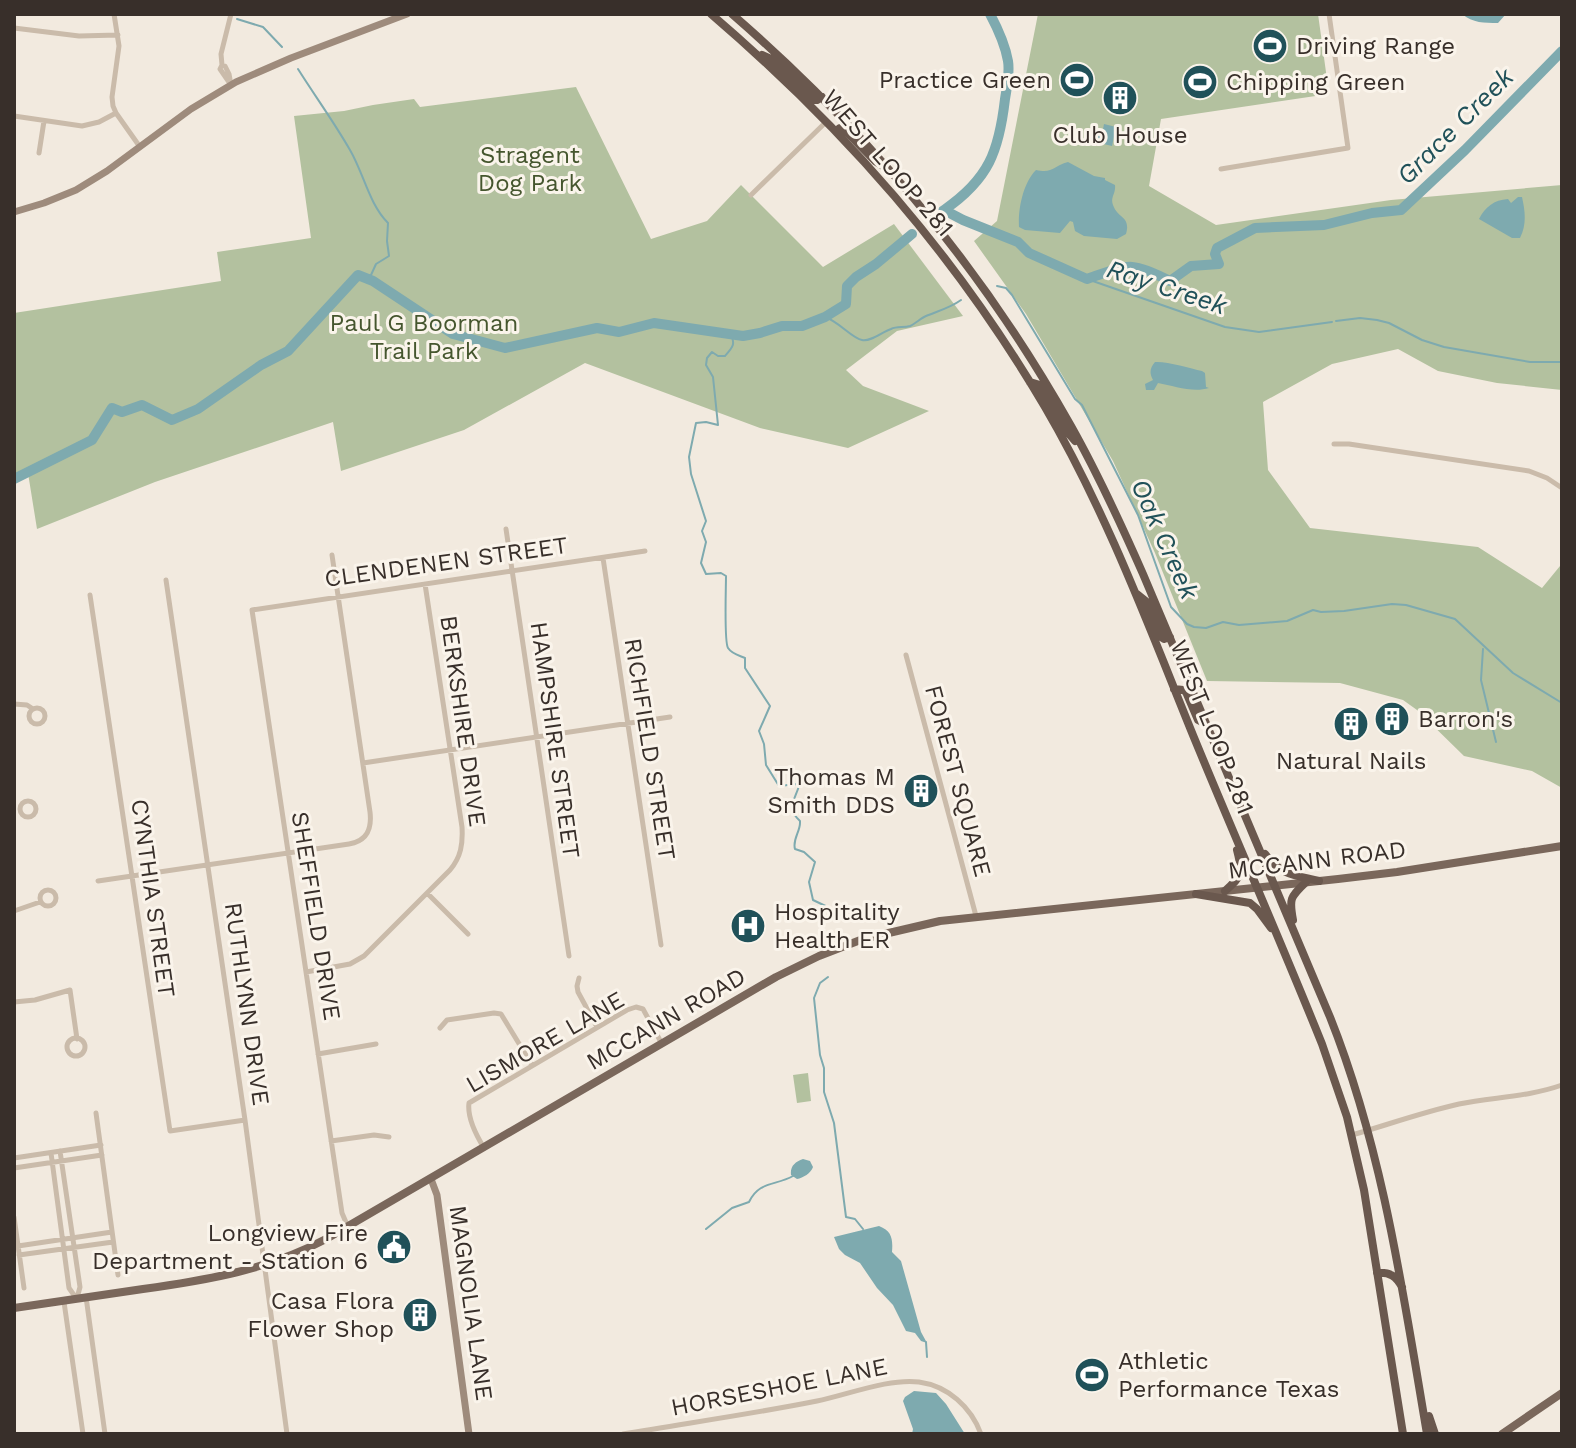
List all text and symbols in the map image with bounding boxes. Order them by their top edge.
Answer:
sports icon: Driving Range [1251,27,1289,65]
place label: Driving Range [1296,32,1455,60]
sports icon: Practice Green [1058,61,1096,99]
water label: Grace Creek [1390,61,1520,191]
sports icon: Chipping Green [1181,63,1219,101]
place label: Practice Green [879,66,1051,94]
place label: Chipping Green [1226,68,1405,96]
building icon: Club House [1101,79,1139,117]
street label: WEST LOOP 281 [817,84,959,242]
place label: Club House [1053,121,1187,149]
park label: Stragent Dog Park [478,141,583,197]
water label: Ray Creek [1103,254,1232,321]
park label: Paul G Boorman Trail Park [330,309,518,365]
water label: Oak Creek [1125,474,1205,605]
street label: CLENDENEN STREET [323,531,569,593]
street label: BERKSHIRE DRIVE [434,614,492,828]
street label: HAMPSHIRE STREET [525,620,585,860]
street label: RICHFIELD STREET [619,636,681,862]
street label: WEST LOOP 281 [1164,636,1260,818]
street label: FOREST SQUARE [919,682,997,880]
building icon: Barron's [1373,700,1411,738]
building icon: Natural Nails [1332,705,1370,743]
place label: Barron's [1418,705,1513,733]
place label: Natural Nails [1276,747,1426,775]
place label: Thomas M Smith DDS [767,763,895,819]
building icon: Thomas M Smith DDS [902,772,940,810]
street label: CYNTHIA STREET [125,797,181,999]
street label: SHEFFIELD DRIVE [286,810,346,1022]
street label: MCCANN ROAD [1226,835,1408,885]
place label: Hospitality Health ER [774,898,900,954]
street label: RUTHLYNN DRIVE [219,901,275,1107]
hospital icon: Hospitality Health ER [729,907,767,945]
street label: MCCANN ROAD [581,962,751,1076]
street label: LISMORE LANE [461,985,629,1099]
street label: MAGNOLIA LANE [443,1204,499,1402]
place label: Longview Fire Department - Station 6 [92,1219,368,1275]
public building icon: Longview Fire Department - Station 6 [375,1228,413,1266]
place label: Casa Flora Flower Shop [247,1287,394,1343]
building icon: Casa Flora Flower Shop [401,1296,439,1334]
place label: Athletic Performance Texas [1118,1347,1340,1403]
street label: HORSESHOE LANE [668,1352,890,1422]
sports icon: Athletic Performance Texas [1073,1356,1111,1394]

